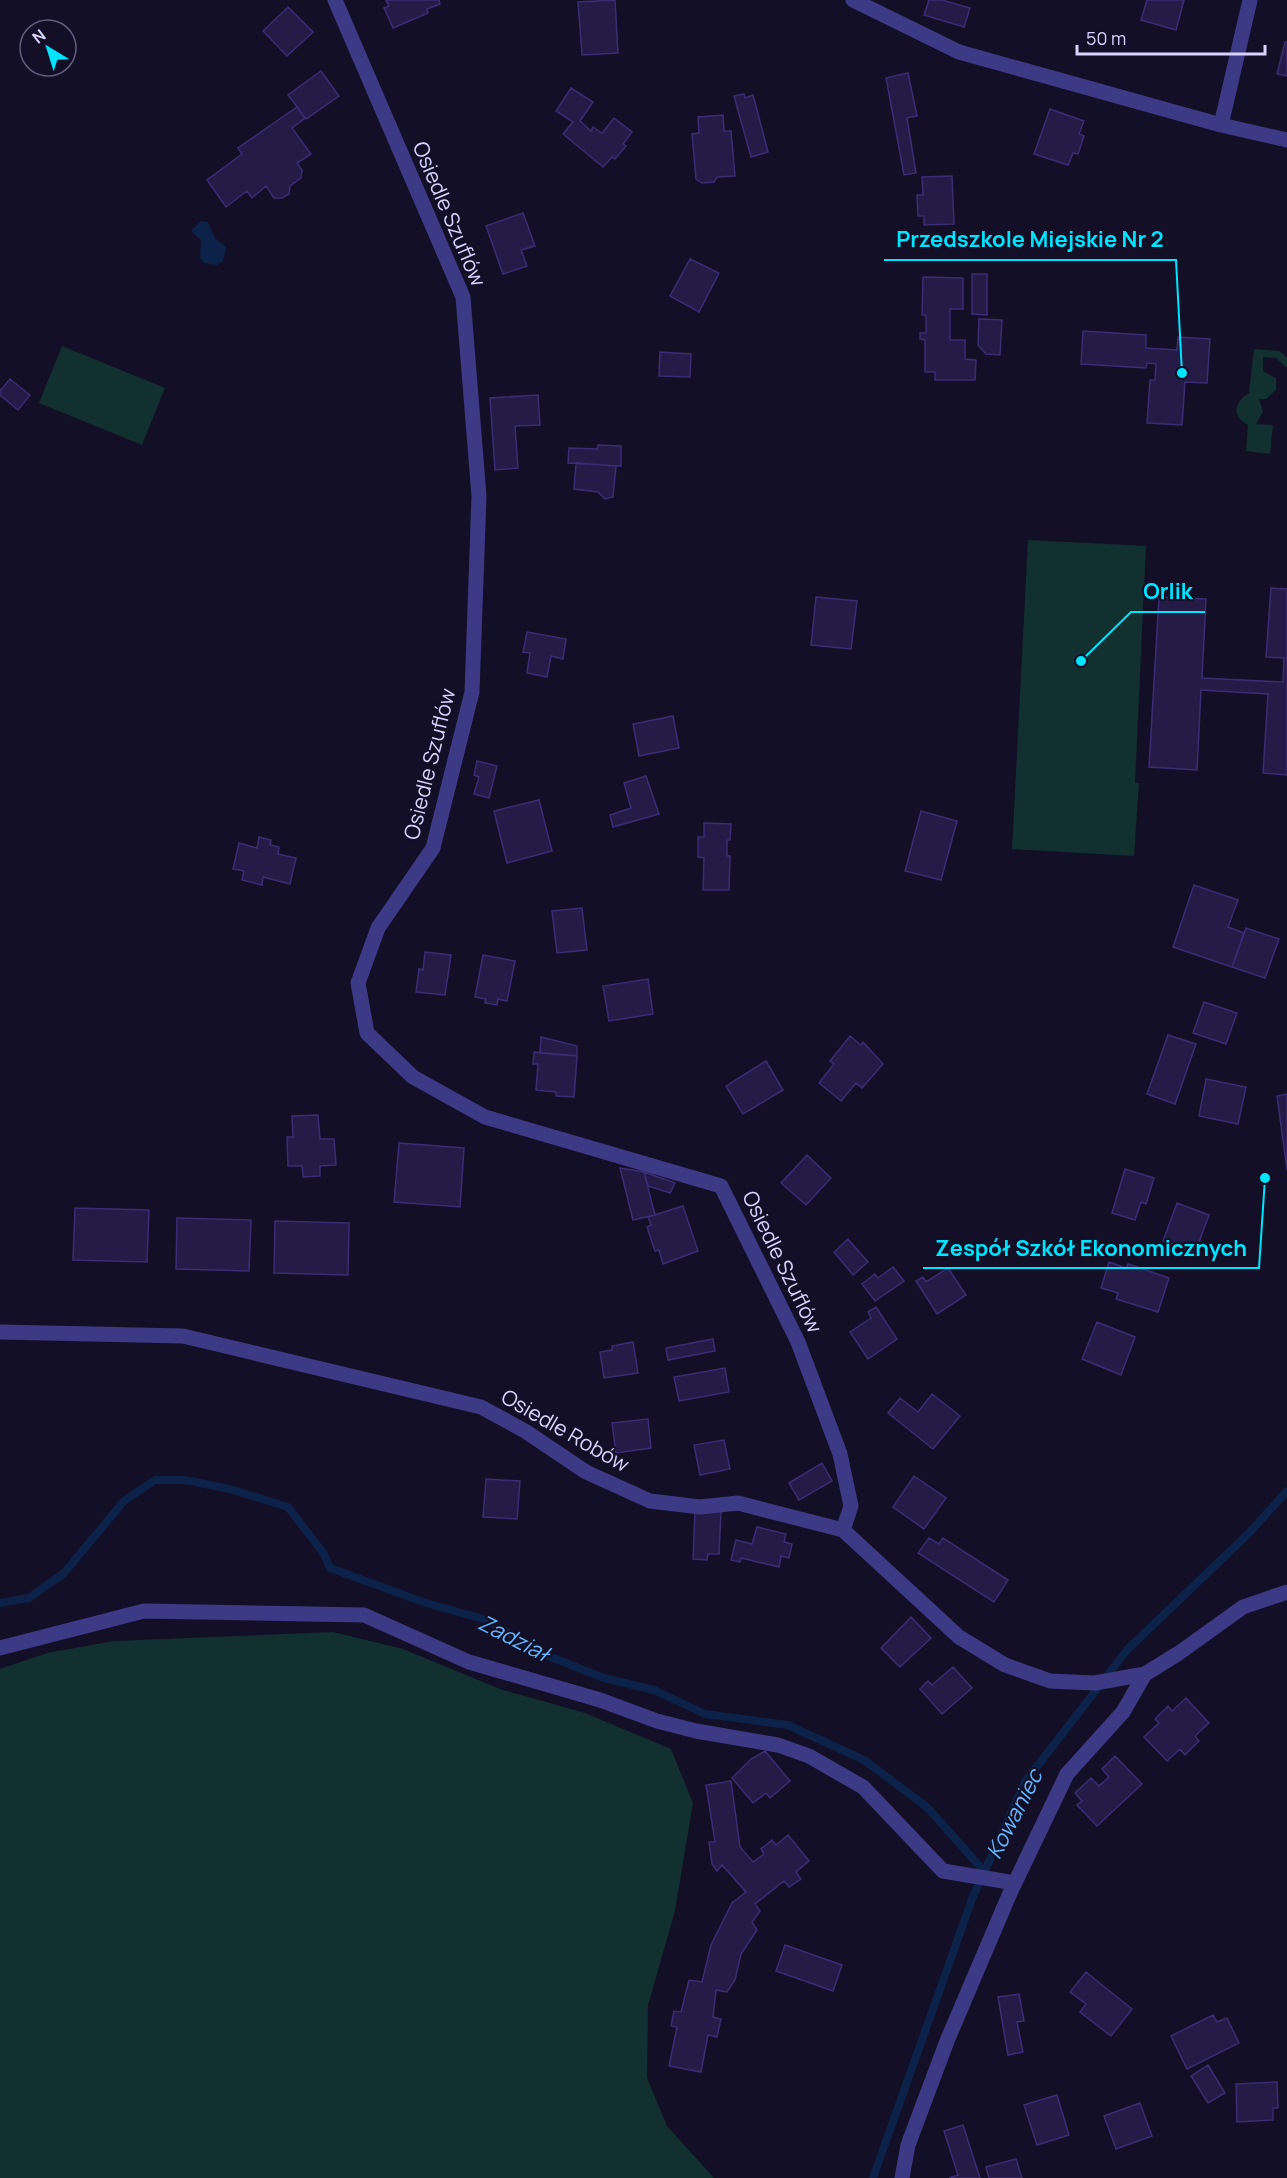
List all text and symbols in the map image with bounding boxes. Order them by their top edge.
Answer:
north arrow [18,18,78,78]
scale bar [1077,18,1264,56]
text: N [27,24,50,48]
text: 50 m [1086,26,1126,50]
street label: Osiedle Szuflów [407,137,493,290]
callout: Przedszkole Miejskie Nr 2 [884,220,1176,260]
text: Przedszkole Miejskie Nr 2 [896,224,1164,254]
callout: Orlik [1131,572,1205,612]
text: Orlik [1143,576,1194,606]
street label: Osiedle Szuflów [397,685,461,842]
street label: Osiedle Szuflów [736,1186,829,1337]
callout: Zespół Szkół Ekonomicznych [923,1228,1259,1268]
text: Zespół Szkół Ekonomicznych [935,1233,1247,1263]
street label: Osiedle Robów [496,1382,635,1478]
water label: Zadział [473,1607,557,1670]
water label: Kowaniec [979,1763,1050,1864]

